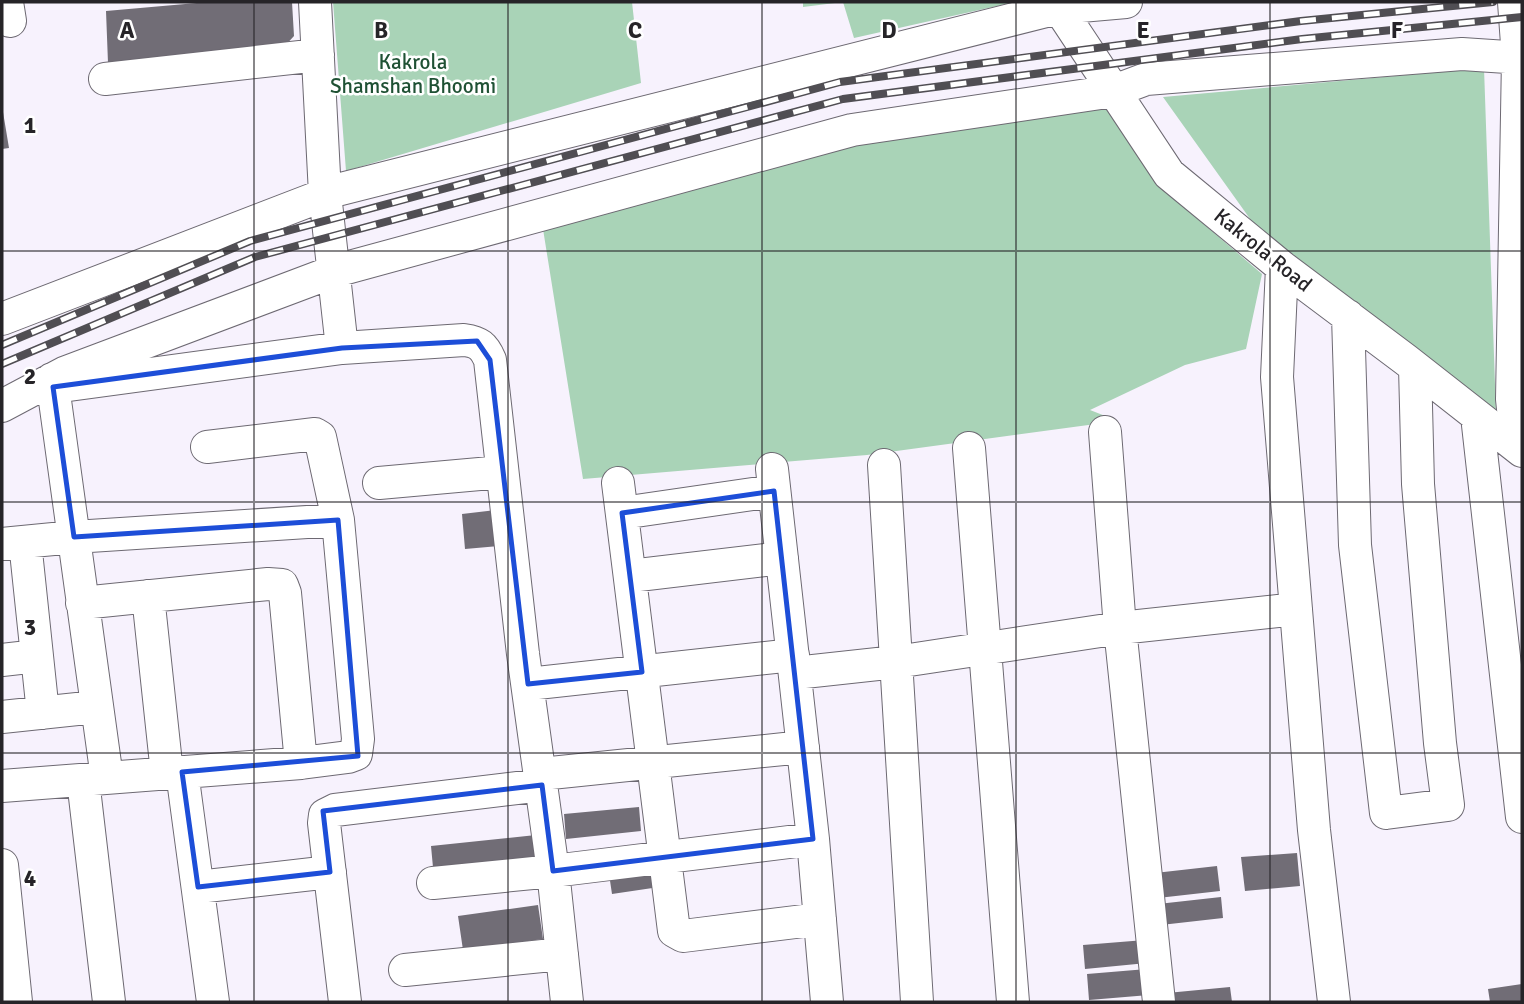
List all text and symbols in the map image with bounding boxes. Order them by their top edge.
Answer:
text: A [120,16,135,45]
text: B [374,16,388,45]
text: C [628,16,642,45]
text: D [881,16,897,45]
text: E [1136,16,1150,45]
text: F [1391,16,1403,45]
park label: Kakrola Shamshan Bhoomi [330,49,496,99]
text: 1 [24,111,36,140]
street label: Kakrola Road [1209,203,1317,297]
text: 2 [24,362,36,391]
text: 3 [24,613,36,642]
text: 4 [24,864,36,893]

